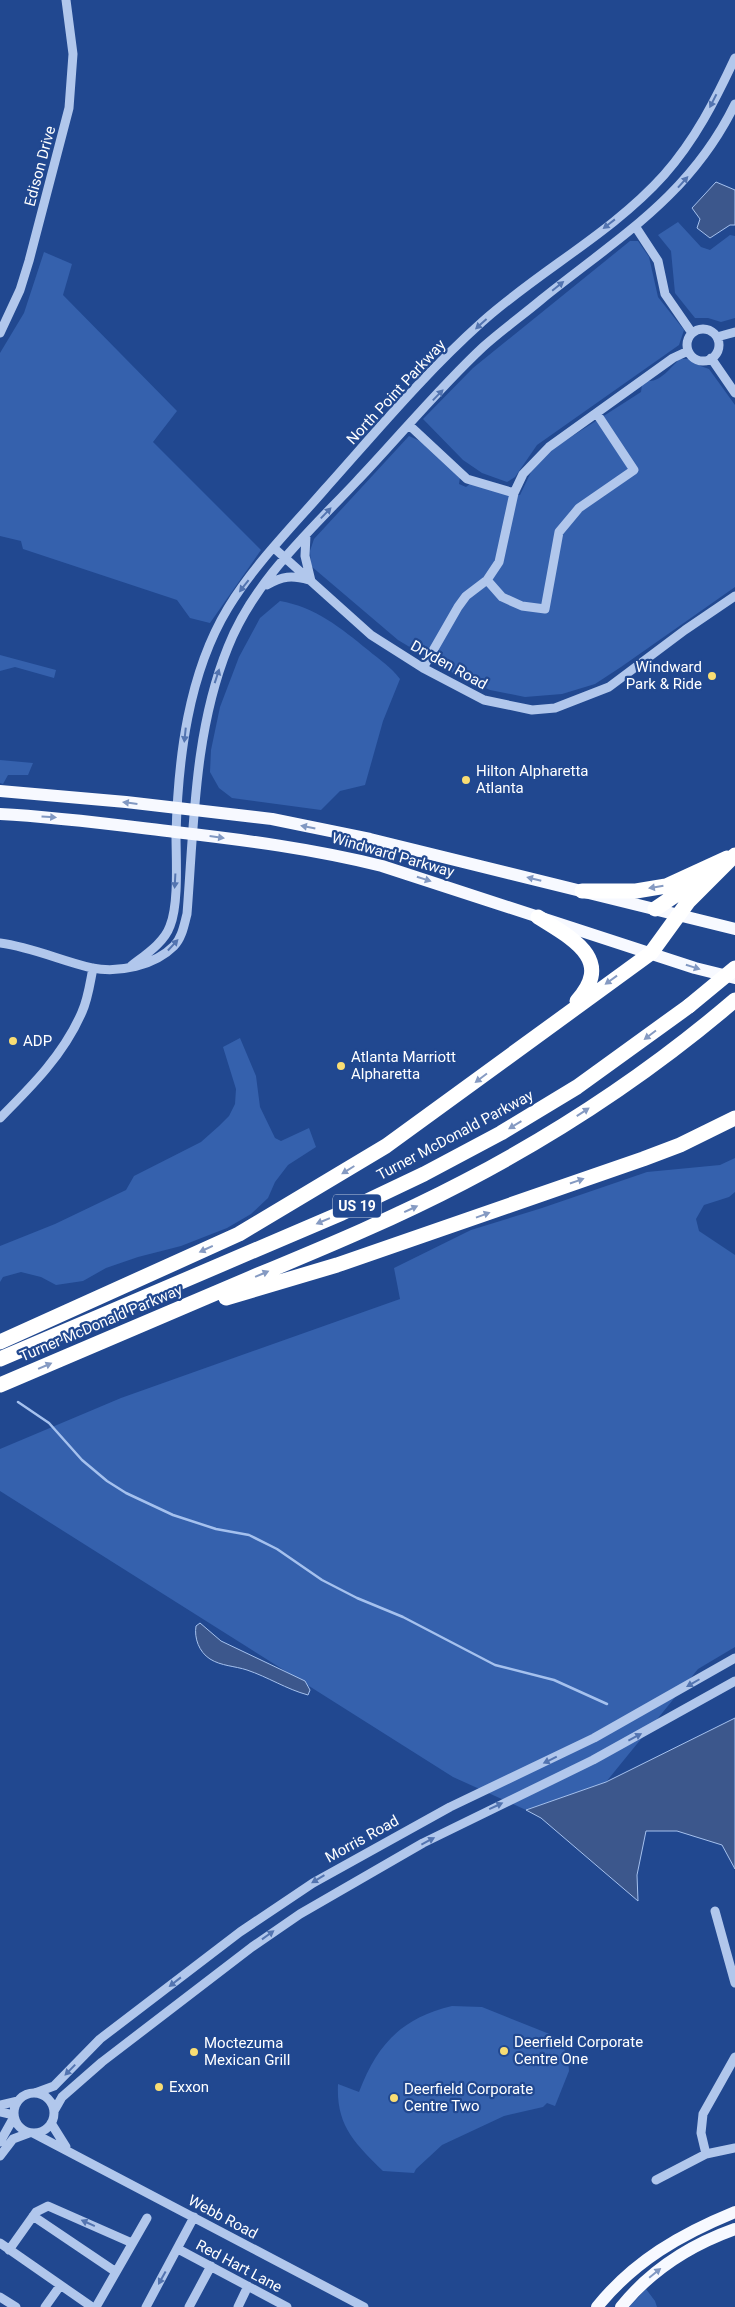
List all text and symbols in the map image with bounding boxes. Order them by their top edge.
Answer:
one-way arrow [709,94,717,109]
street label: Edison Drive [21,124,59,208]
one-way arrow [677,177,689,189]
one-way arrow [602,219,616,229]
one-way arrow [552,281,564,292]
one-way arrow [476,318,488,330]
street label: North Point Parkway [343,336,449,448]
one-way arrow [432,389,444,401]
one-way arrow [320,507,332,519]
one-way arrow [239,579,249,593]
street label: Dryden Road [408,637,490,693]
place label: Windward Park & Ride [626,658,702,693]
one-way arrow [214,669,222,684]
marker: Windward Park & Ride [706,670,718,682]
one-way arrow [181,728,189,744]
place label: Hilton Alpharetta Atlanta [476,762,588,797]
marker: Hilton Alpharetta Atlanta [460,774,472,786]
one-way arrow [122,799,138,807]
one-way arrow [41,813,57,821]
one-way arrow [299,822,315,830]
street label: Windward Parkway [330,829,456,881]
one-way arrow [209,833,225,841]
one-way arrow [171,873,179,889]
one-way arrow [527,875,542,883]
one-way arrow [417,876,432,884]
one-way arrow [648,884,664,892]
one-way arrow [167,938,178,951]
one-way arrow [685,963,700,971]
one-way arrow [604,975,618,985]
one-way arrow [643,1030,657,1040]
place label: ADP [23,1032,52,1050]
marker: ADP [7,1035,19,1047]
place label: Atlanta Marriott Alpharetta [351,1048,456,1083]
marker: Atlanta Marriott Alpharetta [335,1060,347,1072]
one-way arrow [475,1072,488,1083]
street label: Turner McDonald Parkway [374,1086,536,1184]
one-way arrow [576,1107,590,1117]
one-way arrow [508,1120,521,1129]
one-way arrow [341,1165,354,1175]
one-way arrow [570,1177,585,1185]
road number: US 19 [333,1194,381,1218]
one-way arrow [404,1205,418,1213]
one-way arrow [475,1211,490,1218]
one-way arrow [315,1217,330,1225]
one-way arrow [199,1245,213,1253]
one-way arrow [255,1269,269,1277]
street label: Turner McDonald Parkway [17,1281,185,1365]
one-way arrow [38,1361,52,1369]
one-way arrow [686,1678,700,1687]
one-way arrow [628,1733,642,1741]
one-way arrow [543,1756,557,1764]
one-way arrow [489,1801,503,1809]
street label: Morris Road [322,1811,402,1867]
one-way arrow [420,1837,435,1845]
one-way arrow [312,1875,325,1884]
one-way arrow [261,1930,275,1940]
one-way arrow [169,1976,182,1987]
place label: Deerfield Corporate Centre One [514,2033,643,2068]
place label: Moctezuma Mexican Grill [204,2034,290,2069]
marker: Deerfield Corporate Centre One [498,2045,510,2057]
marker: Moctezuma Mexican Grill [188,2046,200,2058]
one-way arrow [64,2064,76,2076]
place label: Exxon [169,2078,209,2096]
place label: Deerfield Corporate Centre Two [404,2080,533,2115]
marker: Exxon [153,2081,165,2093]
marker: Deerfield Corporate Centre Two [388,2092,400,2104]
street label: Webb Road [185,2191,261,2243]
one-way arrow [81,2219,95,2227]
street label: Red Hart Lane [193,2236,285,2296]
one-way arrow [648,2267,661,2278]
one-way arrow [157,2271,166,2285]

